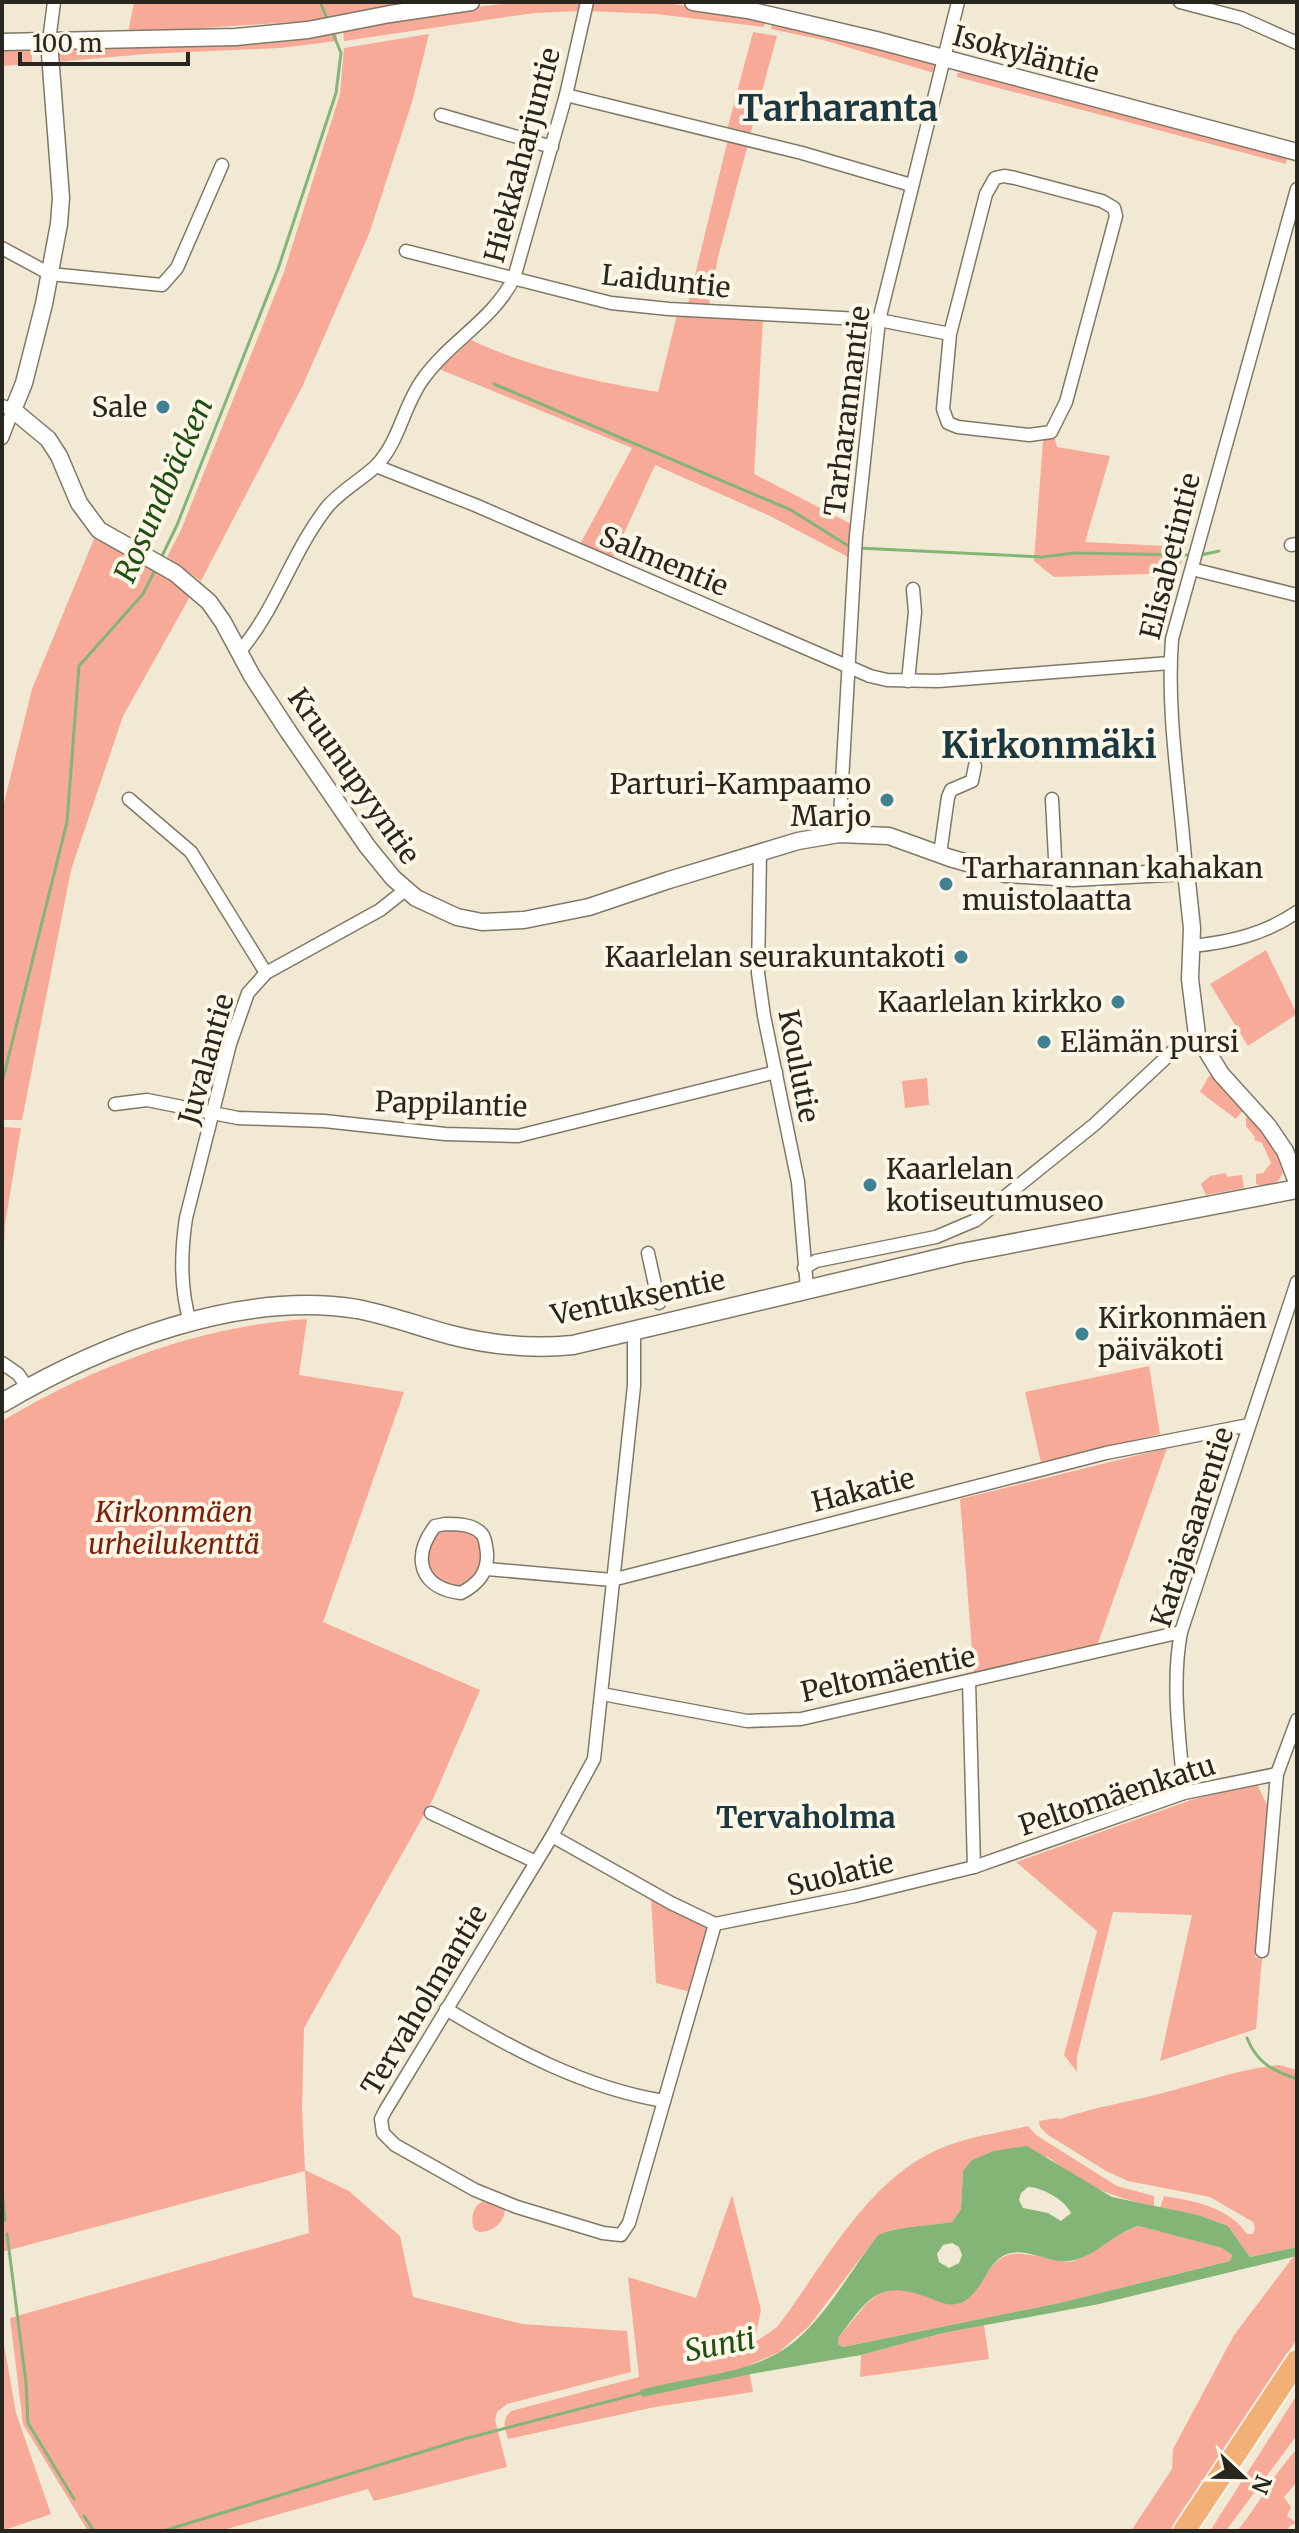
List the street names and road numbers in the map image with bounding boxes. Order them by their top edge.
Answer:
street label: Isokyläntie [949,17,1103,91]
street label: Hiekkaharjuntie [476,44,568,266]
street label: Laiduntie [600,256,732,306]
street label: Tarharannantie [816,304,878,518]
street label: Elisabetintie [1132,469,1208,643]
street label: Salmentie [594,518,734,604]
street label: Kruunupyyntie [280,681,428,871]
street label: Juvalantie [170,990,242,1129]
street label: Koulutie [770,1007,828,1125]
street label: Pappilantie [374,1083,528,1125]
street label: Ventuksentie [547,1261,728,1333]
street label: Katajasaarentie [1143,1422,1241,1632]
street label: Hakatie [808,1460,918,1520]
street label: Peltomäentie [797,1638,979,1710]
street label: Peltomäenkatu [1014,1746,1220,1844]
street label: Suolatie [783,1844,897,1904]
street label: Tervaholmantie [353,1898,495,2102]

